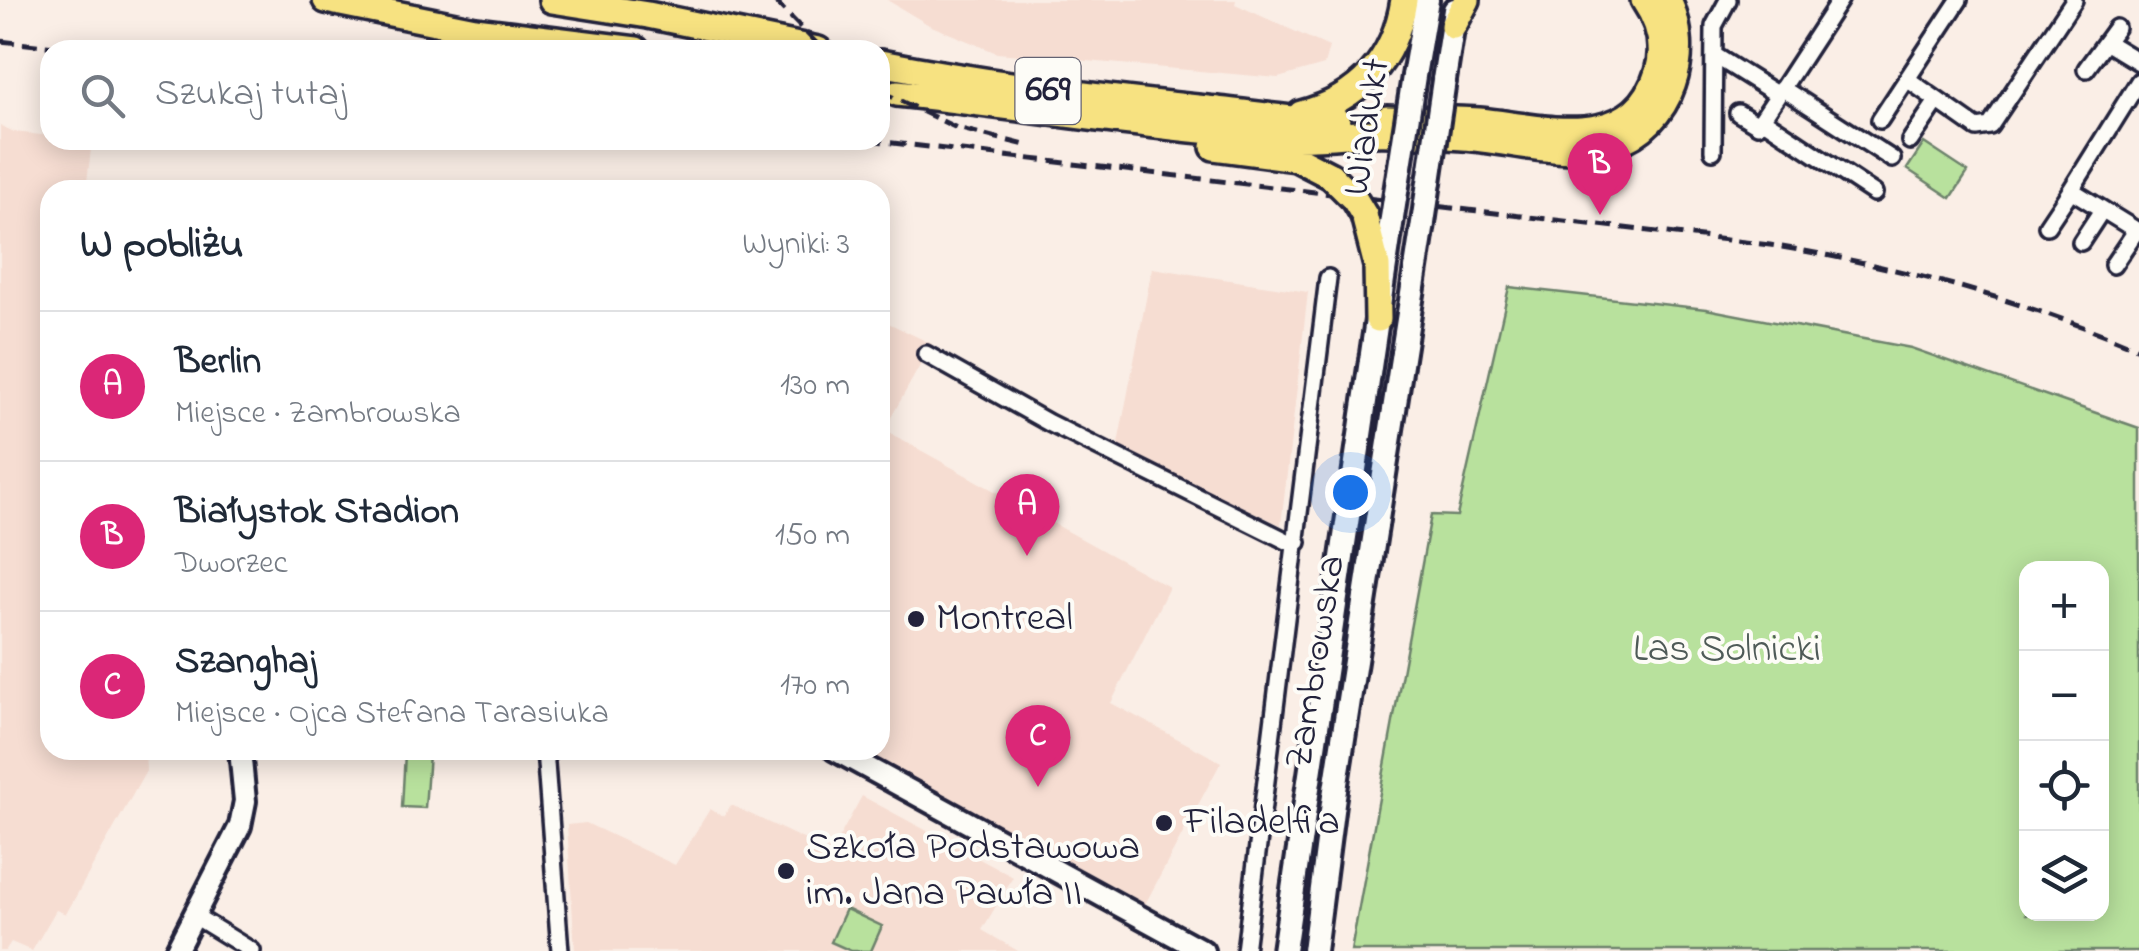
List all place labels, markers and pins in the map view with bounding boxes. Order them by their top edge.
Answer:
pin: B [1568,132,1632,215]
pin: A [994,474,1060,556]
place label: Montreal [936,590,1073,649]
marker: Montreal [905,608,927,630]
pin: C [1006,704,1070,787]
place label: Filadelfia [1183,794,1340,853]
marker: Filadelfia [1153,812,1175,834]
place label: Szkoła Podstawowa im. Jana Pawła II [806,819,1140,924]
marker: Szkoła Podstawowa im. Jana Pawła II [775,860,797,882]

